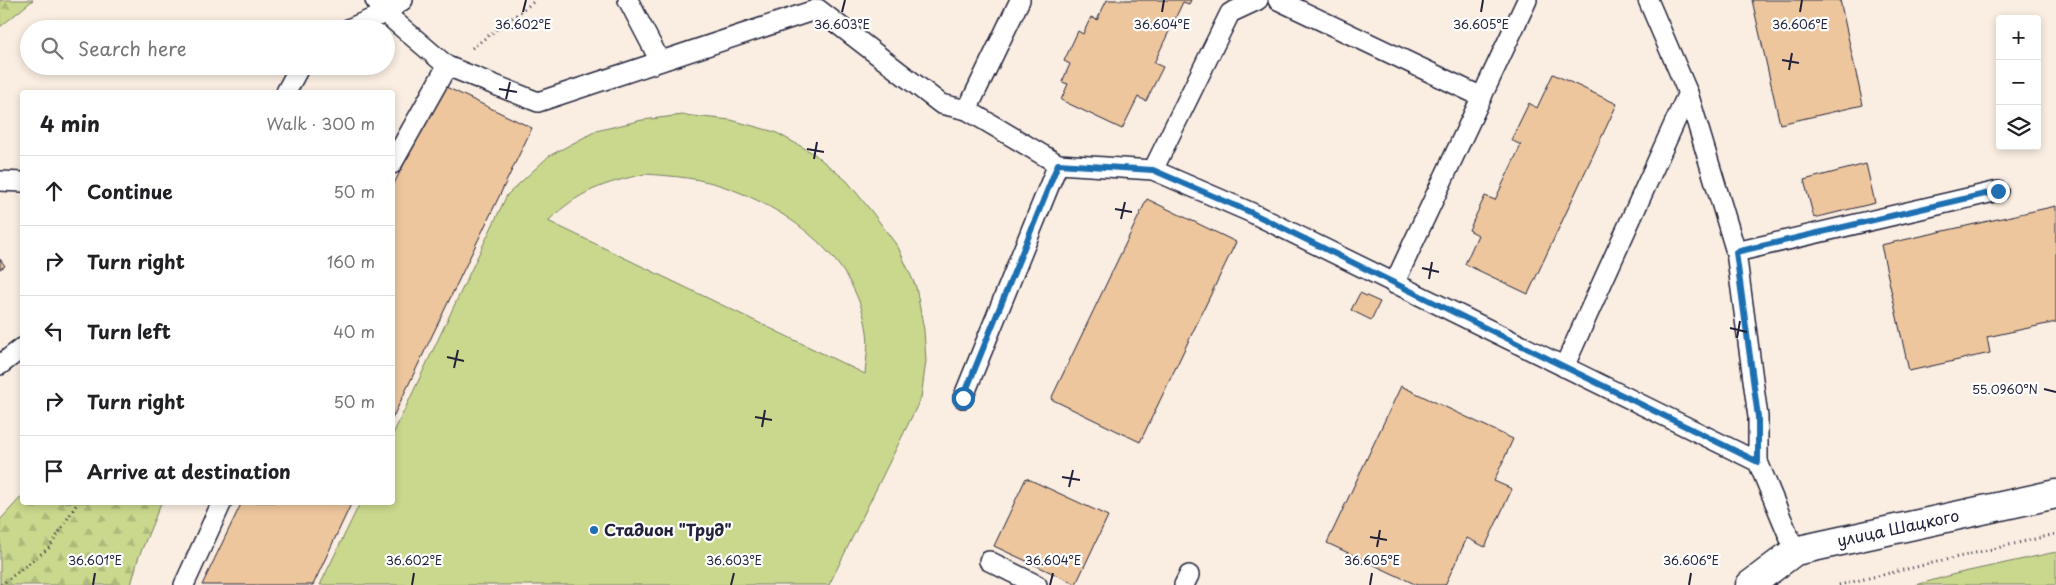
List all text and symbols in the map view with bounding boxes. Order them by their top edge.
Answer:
text: 36.602°E [495,15,551,33]
text: 36.603°E [814,15,870,33]
text: 36.604°E [1134,15,1190,33]
text: 36.605°E [1453,15,1509,33]
text: 36.606°E [1772,15,1828,33]
map controls [1996,15,2041,150]
button: + [1996,15,2041,60]
search box [20,20,395,75]
icon: search [38,34,66,62]
text: Search here [78,34,187,62]
button: − [1996,60,2041,105]
button: layers [1996,105,2041,150]
text: 4 min [40,107,100,139]
text: Walk · 300 m [266,111,375,135]
icon: ahead [40,177,68,205]
text: Continue [87,177,173,205]
text: 50 m [334,179,375,203]
route end [1987,180,2010,203]
icon: right [40,247,68,275]
text: Turn right [87,247,185,275]
text: 160 m [327,249,375,273]
icon: left [40,317,68,345]
text: Turn left [87,317,171,345]
text: 40 m [333,319,375,343]
text: 55.0960°N [1972,380,2038,398]
icon: right [40,387,68,415]
text: Turn right [87,387,185,415]
route start [952,387,975,410]
text: 50 m [334,389,375,413]
icon: arrive [40,457,68,485]
text: Arrive at destination [87,457,291,485]
street label: улица Шацкого [1835,502,1961,552]
place label: Стадион "Труд" [604,517,731,541]
marker: Стадион "Труд" [588,524,600,536]
text: 36.601°E [68,551,122,569]
text: 36.602°E [386,551,442,569]
text: 36.603°E [706,551,762,569]
text: 36.604°E [1025,551,1081,569]
text: 36.605°E [1344,551,1400,569]
text: 36.606°E [1663,551,1719,569]

